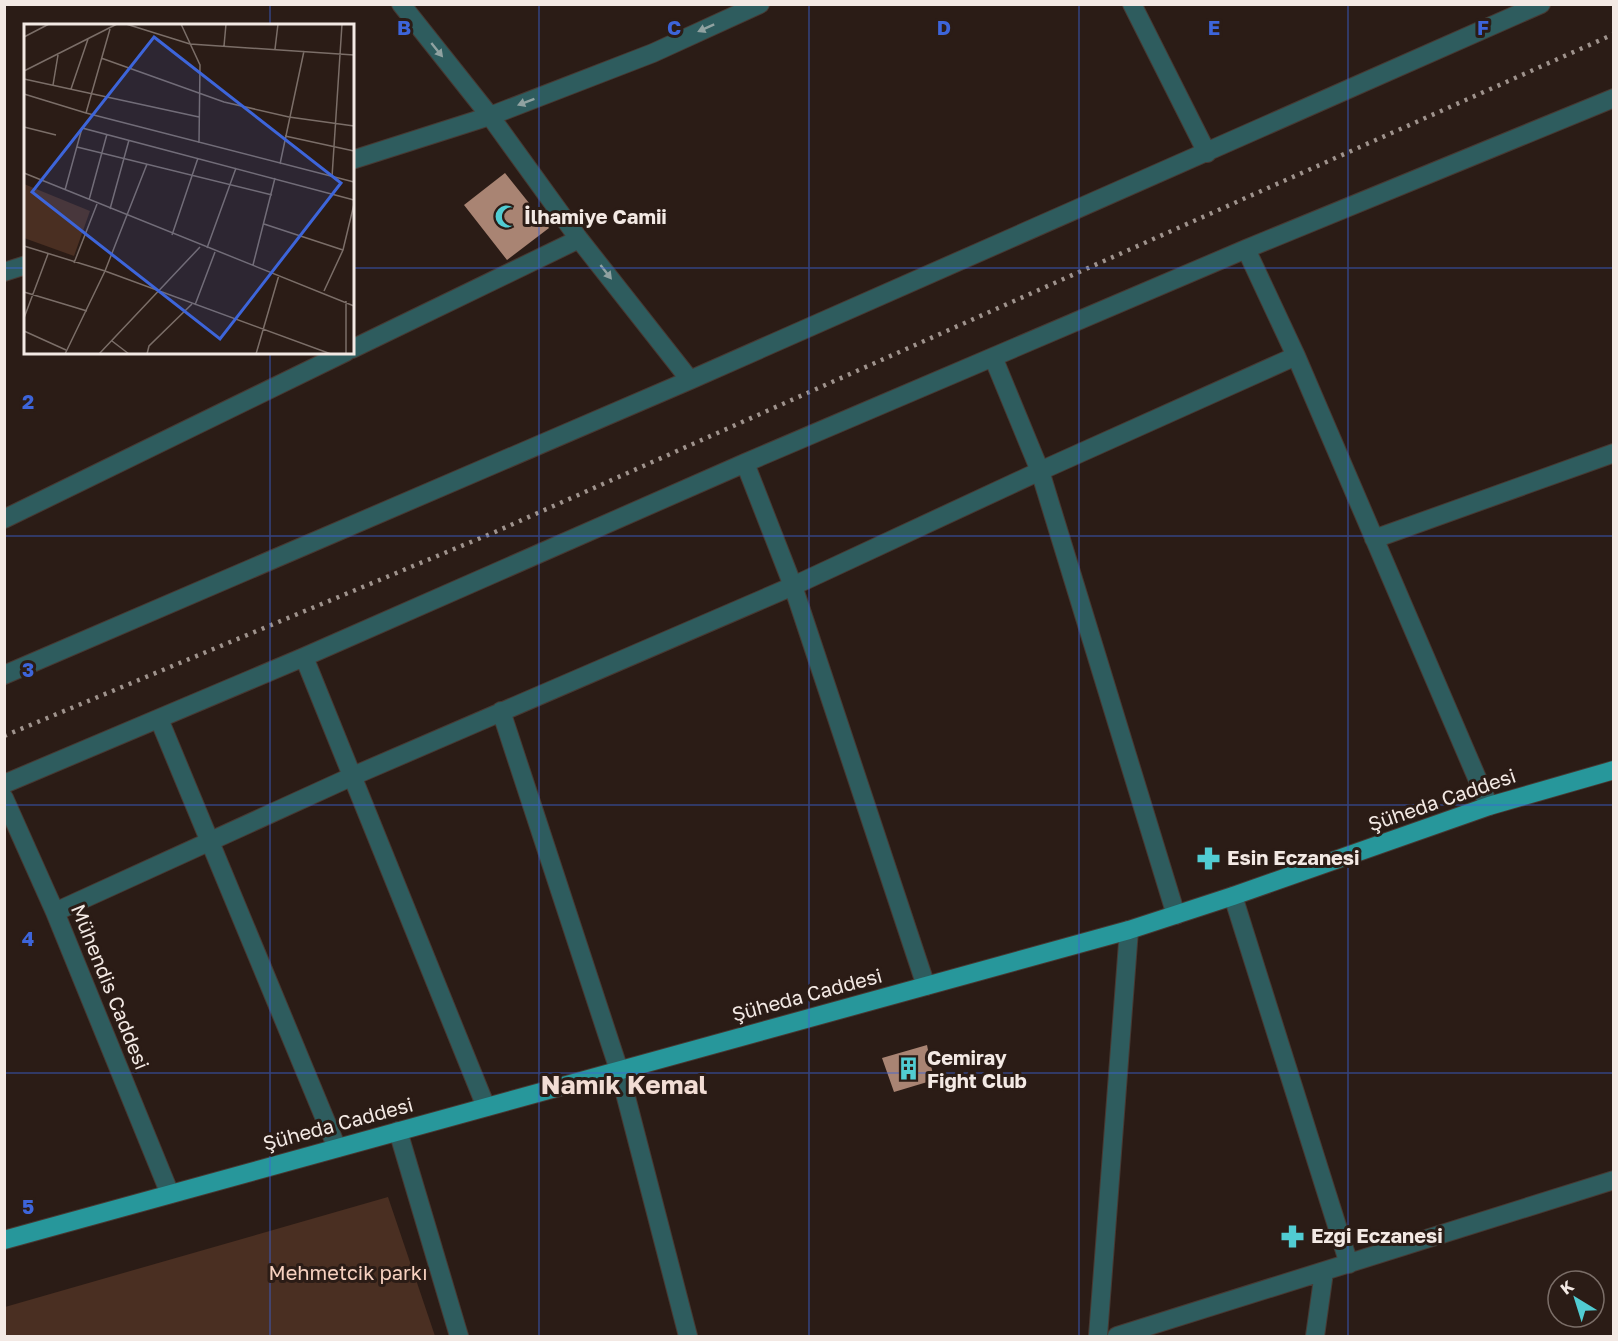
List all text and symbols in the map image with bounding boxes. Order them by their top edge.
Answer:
text: B [397,15,411,39]
text: C [667,15,681,39]
text: D [937,15,951,39]
text: E [1208,15,1220,39]
text: F [1477,15,1489,39]
inset map [24,24,354,354]
one-way arrow [698,24,715,33]
one-way arrow [431,42,444,58]
one-way arrow [516,97,534,107]
mosque icon: İlhamiye Camii [493,204,519,230]
place label: İlhamiye Camii [524,204,667,228]
one-way arrow [599,265,611,280]
text: 2 [22,389,34,413]
text: 3 [22,657,34,681]
street label: Şüheda Caddesi [1365,763,1519,836]
pharmacy icon: Esin Eczanesi [1196,845,1222,871]
place label: Esin Eczanesi [1227,845,1360,869]
street label: Mühendis Caddesi [67,901,155,1073]
text: 4 [22,926,34,950]
street label: Şüheda Caddesi [729,962,884,1026]
place label: Cemiray Fight Club [927,1045,1027,1092]
building icon: Cemiray Fight Club [896,1056,922,1082]
district label: Namık Kemal [541,1069,708,1100]
street label: Şüheda Caddesi [260,1091,415,1155]
text: 5 [22,1194,34,1218]
pharmacy icon: Ezgi Eczanesi [1280,1223,1306,1249]
place label: Ezgi Eczanesi [1311,1223,1443,1247]
park label: Mehmetcik parkı [268,1260,428,1284]
north arrow [1546,1269,1606,1329]
text: K [1556,1275,1578,1299]

